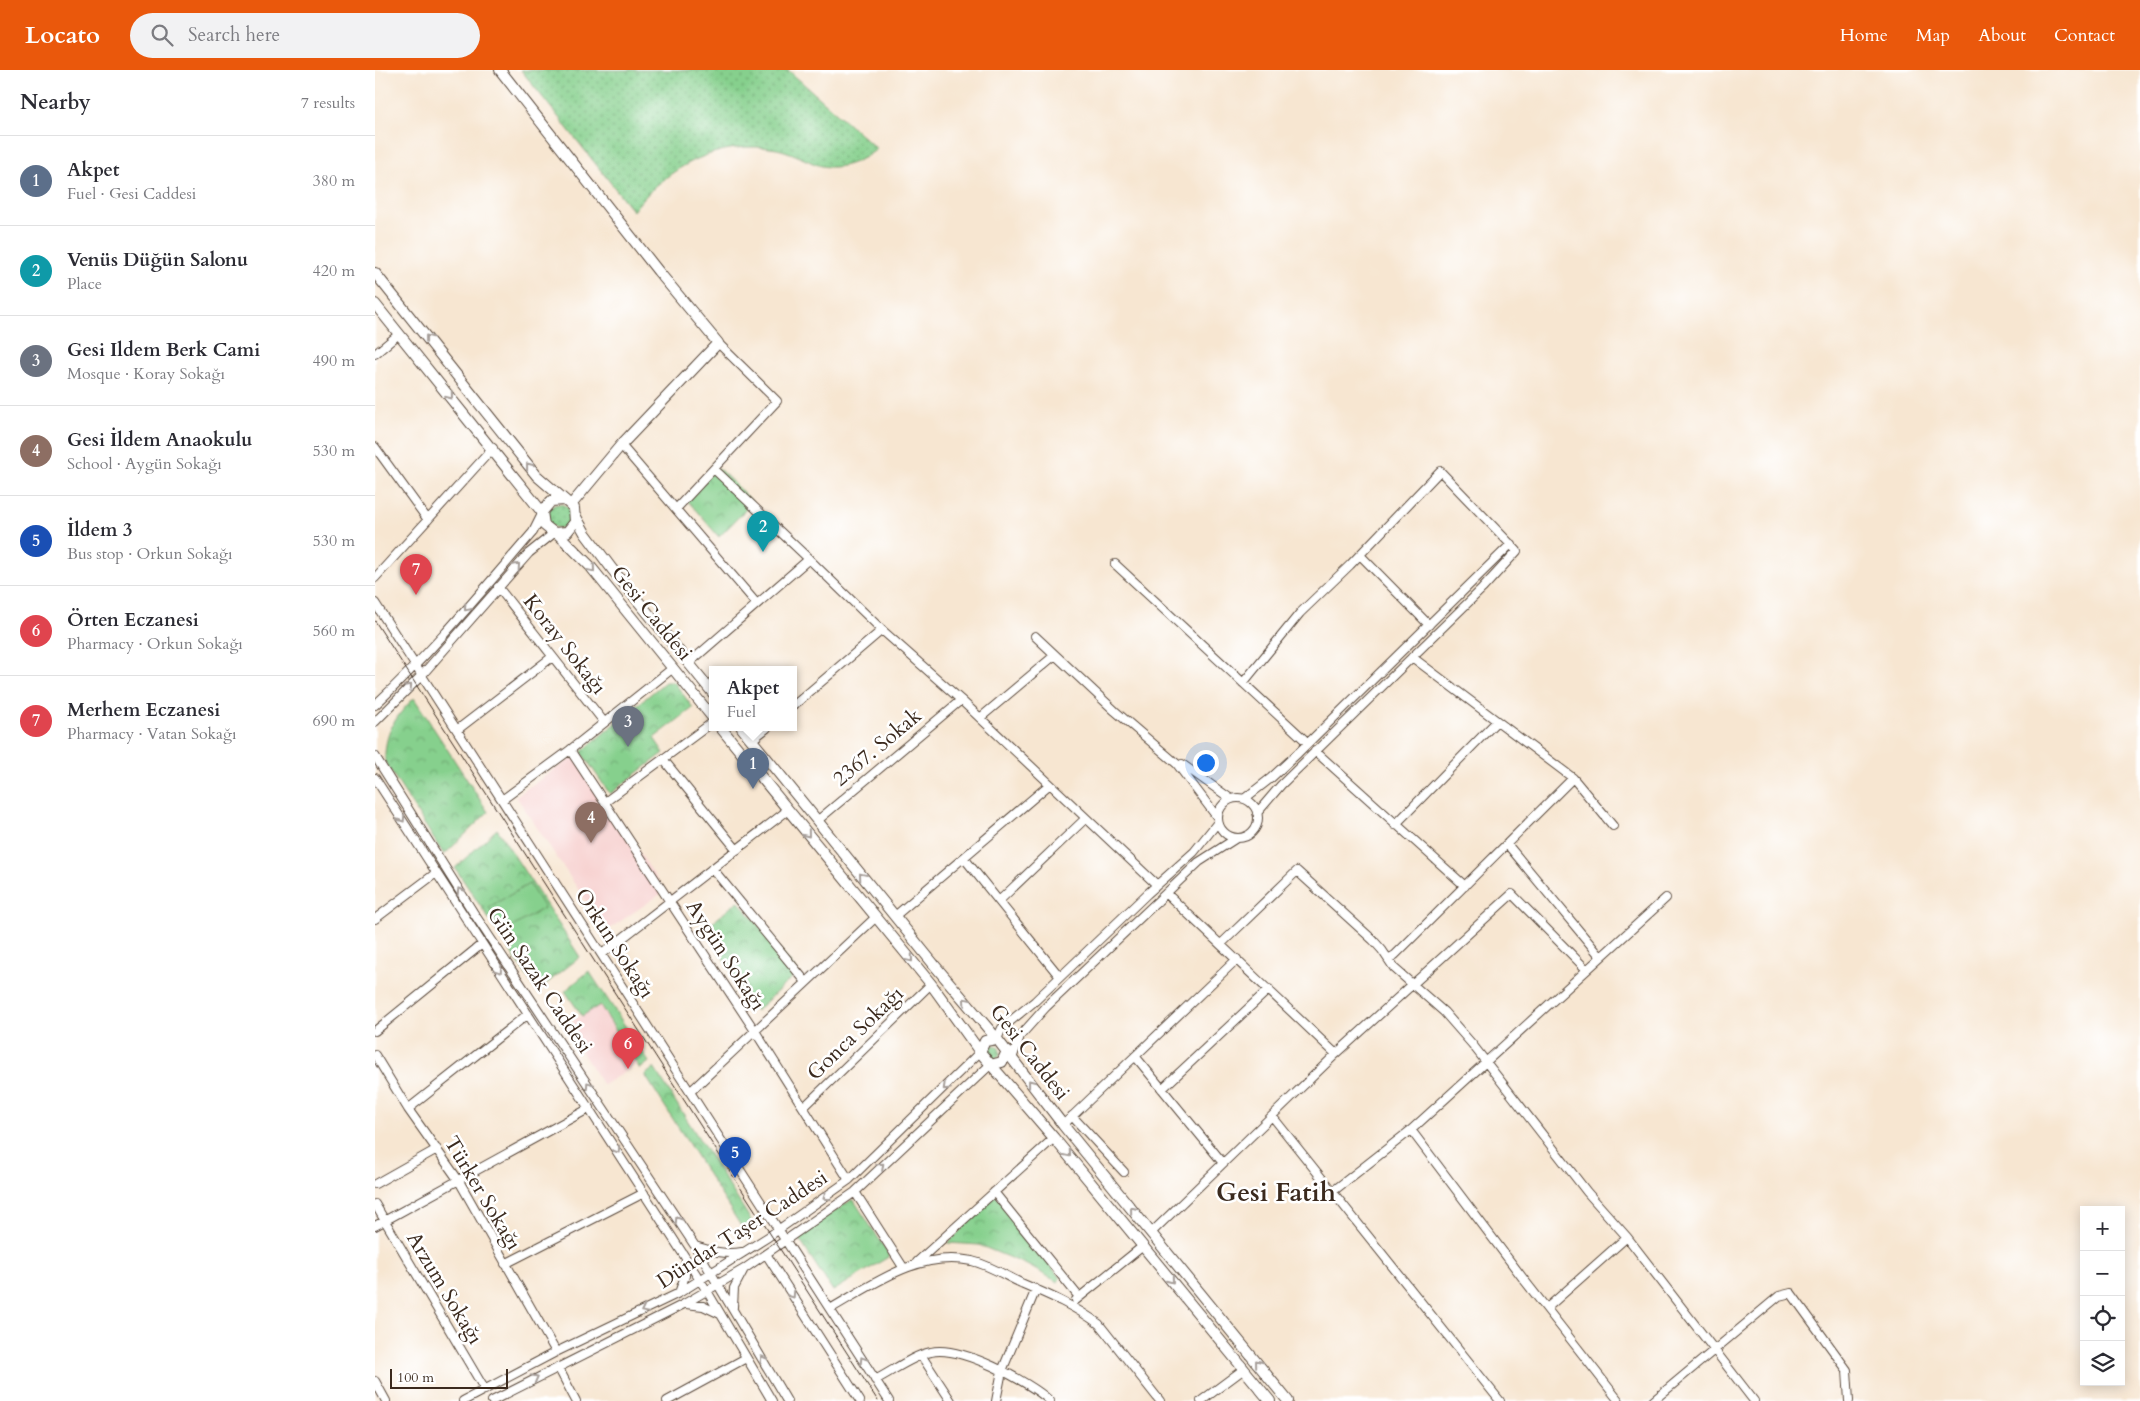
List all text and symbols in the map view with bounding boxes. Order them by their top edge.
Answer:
search box [130,13,480,58]
text: Locato [25,19,100,52]
icon: search [148,21,176,49]
text: Search here [188,22,280,48]
text: Home [1840,23,1888,48]
text: Map [1916,23,1950,48]
text: About [1978,23,2026,48]
text: Contact [2054,23,2115,48]
text: Nearby [20,88,91,117]
text: 7 results [301,92,355,114]
text: Akpet [67,157,120,183]
text: 1 [32,170,40,192]
text: 380 m [313,170,355,192]
text: Fuel · Gesi Caddesi [67,183,196,205]
text: Venüs Düğün Salonu [67,247,248,273]
text: 2 [32,260,40,282]
text: 420 m [313,260,355,282]
text: Place [67,273,102,295]
one-way arrow [425,335,434,344]
text: Gesi Ildem Berk Cami [67,337,260,363]
text: 3 [32,350,40,372]
text: 490 m [313,350,355,372]
text: Mosque · Koray Sokağı [67,363,225,385]
one-way arrow [445,391,454,400]
text: Gesi İldem Anaokulu [67,427,252,453]
text: 4 [32,440,40,462]
text: 530 m [313,440,355,462]
text: School · Aygün Sokağı [67,453,222,475]
one-way arrow [527,463,535,472]
pin: 2 [747,511,779,552]
text: İldem 3 [67,517,132,543]
text: 5 [32,530,40,552]
text: 530 m [313,530,355,552]
text: Bus stop · Orkun Sokağı [67,543,233,565]
pin: 7 [400,554,432,595]
street label: Gesi Caddesi [604,560,699,667]
one-way arrow [511,562,520,571]
one-way arrow [587,563,595,572]
street label: Koray Sokağı [516,588,613,701]
one-way arrow [464,602,473,611]
text: Örten Eczanesi [67,607,199,633]
text: 6 [32,620,40,642]
text: 560 m [313,620,355,642]
text: Pharmacy · Orkun Sokağı [67,633,243,655]
popup [709,666,797,731]
text: Akpet [727,675,779,701]
one-way arrow [403,684,412,693]
text: Merhem Eczanesi [67,697,220,723]
text: Fuel [727,701,756,723]
street label: 2367. Sokak [827,701,928,793]
pin: 3 [612,706,644,747]
text: 7 [32,710,40,732]
text: 690 m [313,710,355,732]
text: Pharmacy · Vatan Sokağı [67,723,236,745]
pin: 1 [737,748,769,789]
your location [1193,750,1219,776]
pin: 4 [575,802,607,843]
one-way arrow [396,813,405,822]
one-way arrow [801,828,810,837]
one-way arrow [859,872,868,881]
street label: Orkun Sokağı [568,883,661,1004]
one-way arrow [457,887,466,897]
street label: Aygün Sokağı [679,894,772,1016]
street label: Gün Sazak Caddesi [480,901,599,1059]
one-way arrow [905,953,913,962]
one-way arrow [493,965,502,974]
street label: Gonca Sokağı [801,980,910,1087]
one-way arrow [963,998,971,1007]
street label: Gesi Caddesi [983,998,1076,1106]
pin: 6 [612,1028,644,1069]
one-way arrow [1028,1079,1037,1089]
one-way arrow [586,1081,595,1090]
one-way arrow [943,1081,952,1090]
street label: Türker Sokağı [437,1131,528,1256]
pin: 5 [719,1137,751,1178]
one-way arrow [611,1145,620,1154]
one-way arrow [1062,1149,1071,1158]
street label: Dündar Taşer Caddesi [651,1163,833,1296]
one-way arrow [876,1163,885,1172]
district label: Gesi Fatih [1216,1175,1336,1210]
one-way arrow [823,1191,832,1199]
map controls [2080,1206,2125,1386]
button: + [2080,1206,2125,1251]
one-way arrow [1130,1207,1138,1216]
one-way arrow [675,1217,684,1226]
street label: Arzum Sokağı [399,1226,490,1350]
button: − [2080,1251,2125,1296]
one-way arrow [1165,1274,1173,1283]
one-way arrow [786,1290,795,1299]
button: locate [2080,1296,2125,1341]
one-way arrow [640,1304,649,1314]
button: layers [2080,1341,2125,1386]
one-way arrow [759,1355,769,1364]
one-way arrow [859,1356,869,1365]
one-way arrow [1255,1360,1263,1369]
scale bar [390,1366,507,1389]
text: 100 m [397,1368,434,1387]
one-way arrow [530,1375,539,1385]

